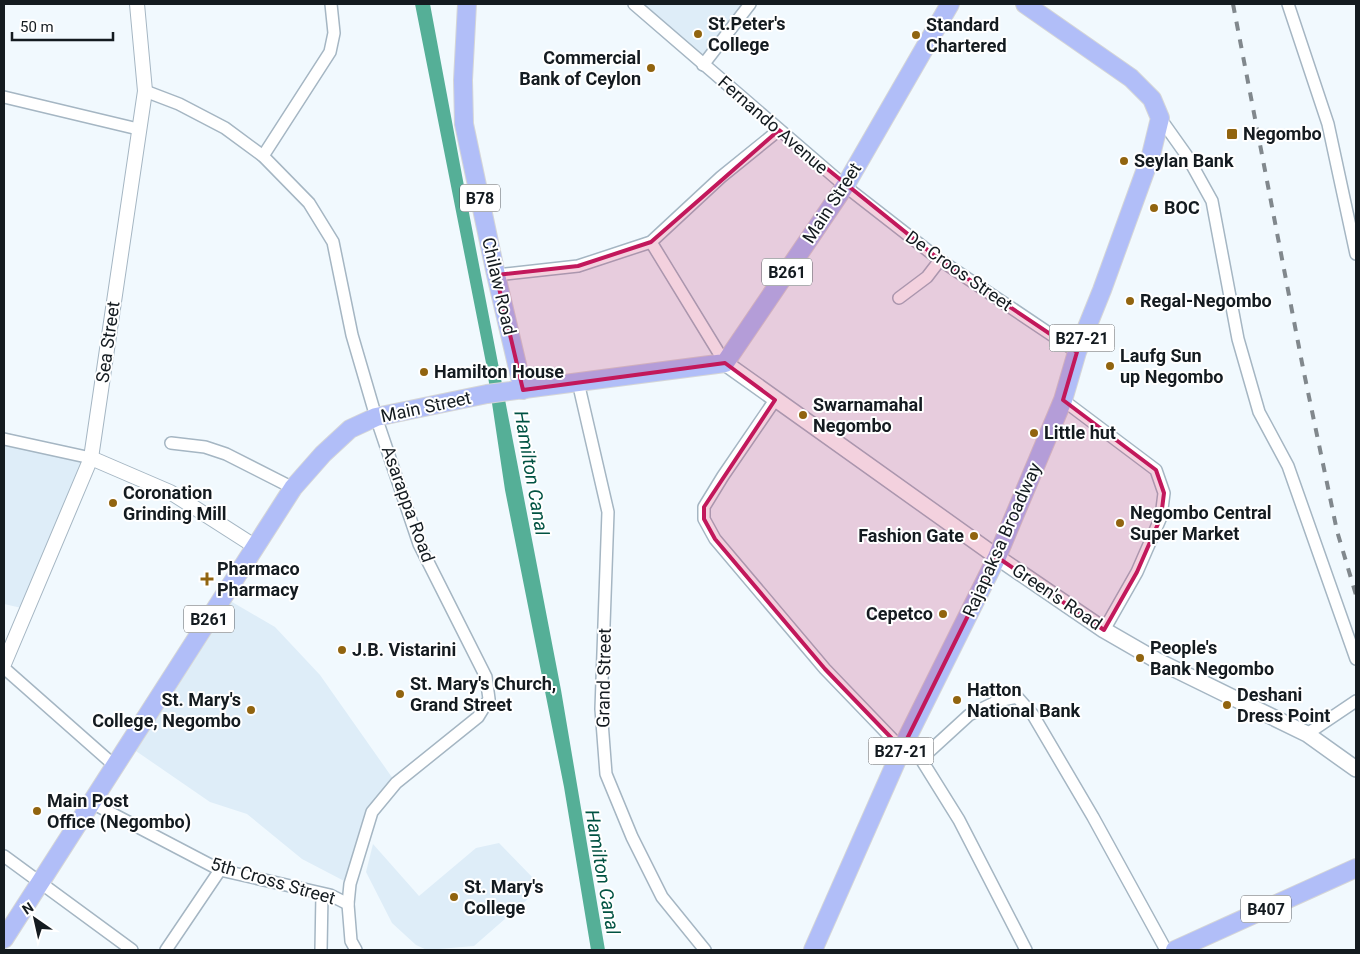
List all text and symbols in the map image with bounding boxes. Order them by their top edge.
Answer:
scale bar [12,10,114,42]
place label: St.Peter's College [708,13,786,55]
place label: Standard Chartered [926,14,1007,56]
text: 50 m [20,18,54,36]
marker: St.Peter's College [692,28,704,40]
marker: Standard Chartered [910,29,922,41]
place label: Commercial Bank of Ceylon [519,47,641,89]
marker: Commercial Bank of Ceylon [645,62,657,74]
street label: Fernando Avenue [714,71,833,178]
place label: Negombo [1243,123,1322,144]
marker: Negombo [1225,127,1239,141]
place label: Seylan Bank [1134,150,1234,171]
marker: Seylan Bank [1118,155,1130,167]
street label: Main Street [798,158,865,247]
road number: B78 [460,184,500,212]
place label: BOC [1164,197,1200,218]
marker: BOC [1148,202,1160,214]
street label: De Croos Street [902,226,1017,315]
street label: Chilaw Road [478,235,521,337]
road number: B261 [762,258,812,286]
place label: Regal-Negombo [1140,290,1272,311]
marker: Regal-Negombo [1124,295,1136,307]
street label: Sea Street [91,300,124,384]
road number: B27-21 [1050,324,1114,352]
place label: Laufg Sun up Negombo [1120,345,1223,387]
marker: Laufg Sun up Negombo [1104,360,1116,372]
place label: Hamilton House [434,361,564,382]
marker: Hamilton House [418,366,430,378]
street label: Main Street [379,387,473,426]
place label: Swarnamahal Negombo [813,394,923,436]
water label: Hamilton Canal [509,409,554,538]
marker: Swarnamahal Negombo [797,409,809,421]
place label: Little hut [1044,422,1116,443]
marker: Little hut [1028,427,1040,439]
street label: Asarappa Road [378,443,439,565]
street label: Rajapaksa Broadway [958,459,1045,620]
place label: Coronation Grinding Mill [123,482,227,524]
marker: Coronation Grinding Mill [107,497,119,509]
place label: Negombo Central Super Market [1130,502,1272,544]
marker: Negombo Central Super Market [1114,517,1126,529]
place label: Fashion Gate [858,525,964,546]
marker: Fashion Gate [968,530,980,542]
place label: Pharmaco Pharmacy [217,558,300,600]
street label: Green's Road [1008,559,1106,634]
marker: Pharmaco Pharmacy [201,573,213,585]
place label: Cepetco [866,603,933,624]
road number: B261 [184,606,234,632]
marker: Cepetco [937,608,949,620]
street label: Grand Street [592,628,615,728]
place label: People's Bank Negombo [1150,637,1274,679]
place label: J.B. Vistarini [352,639,456,660]
marker: J.B. Vistarini [336,644,348,656]
marker: People's Bank Negombo [1134,652,1146,664]
place label: St. Mary's Church, Grand Street [410,673,556,715]
place label: Hatton National Bank [967,679,1081,721]
place label: Deshani Dress Point [1237,684,1330,726]
marker: St. Mary's Church, Grand Street [394,688,406,700]
place label: St. Mary's College, Negombo [92,689,241,731]
marker: Hatton National Bank [951,694,963,706]
marker: Deshani Dress Point [1221,699,1233,711]
marker: St. Mary's College, Negombo [245,704,257,716]
road number: B27-21 [868,738,934,764]
place label: Main Post Office (Negombo) [47,790,191,833]
marker: Main Post Office (Negombo) [31,805,43,817]
water label: Hamilton Canal [580,808,625,937]
street label: 5th Cross Street [208,853,338,908]
place label: St. Mary's College [464,876,544,918]
marker: St. Mary's College [448,891,460,903]
north arrow [10,894,60,944]
road number: B407 [1241,896,1291,922]
text: N [19,899,36,918]

